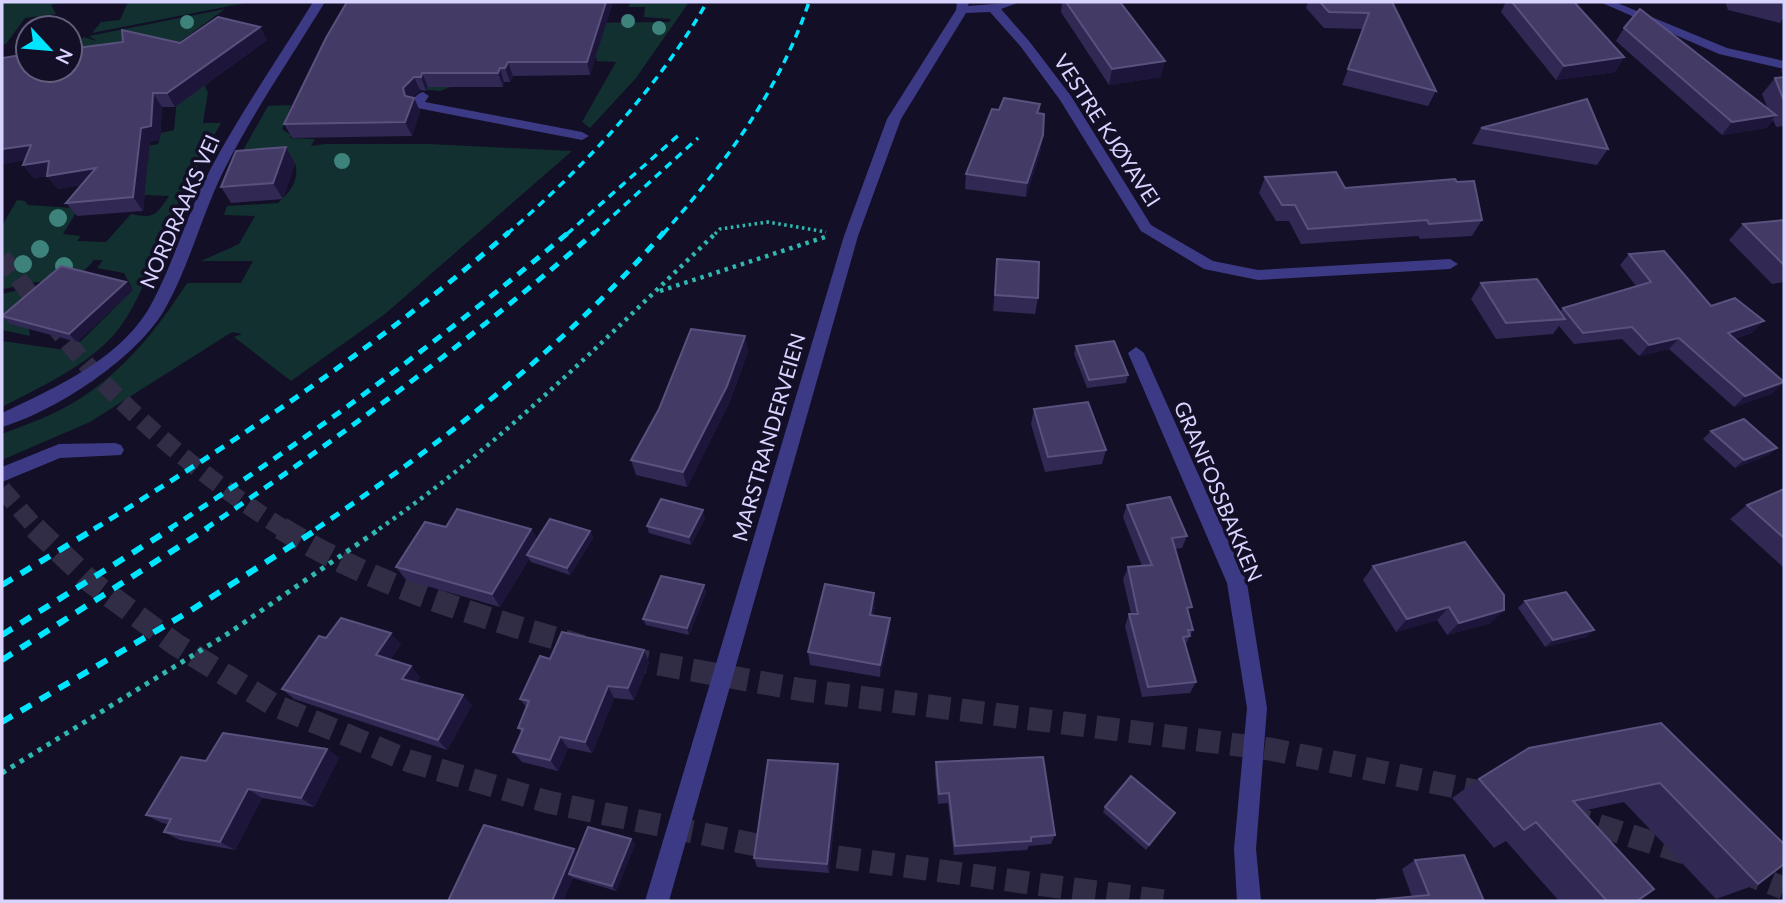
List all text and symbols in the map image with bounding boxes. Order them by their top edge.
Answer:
north arrow [14,14,84,84]
text: N [51,45,78,68]
street label: VESTRE KJØYAVEI [1049,49,1167,211]
street label: NORDRAAKS VEI [134,130,224,292]
street label: MARSTRANDERVEIEN [726,330,810,544]
street label: GRANFOSSBAKKEN [1170,397,1268,585]

